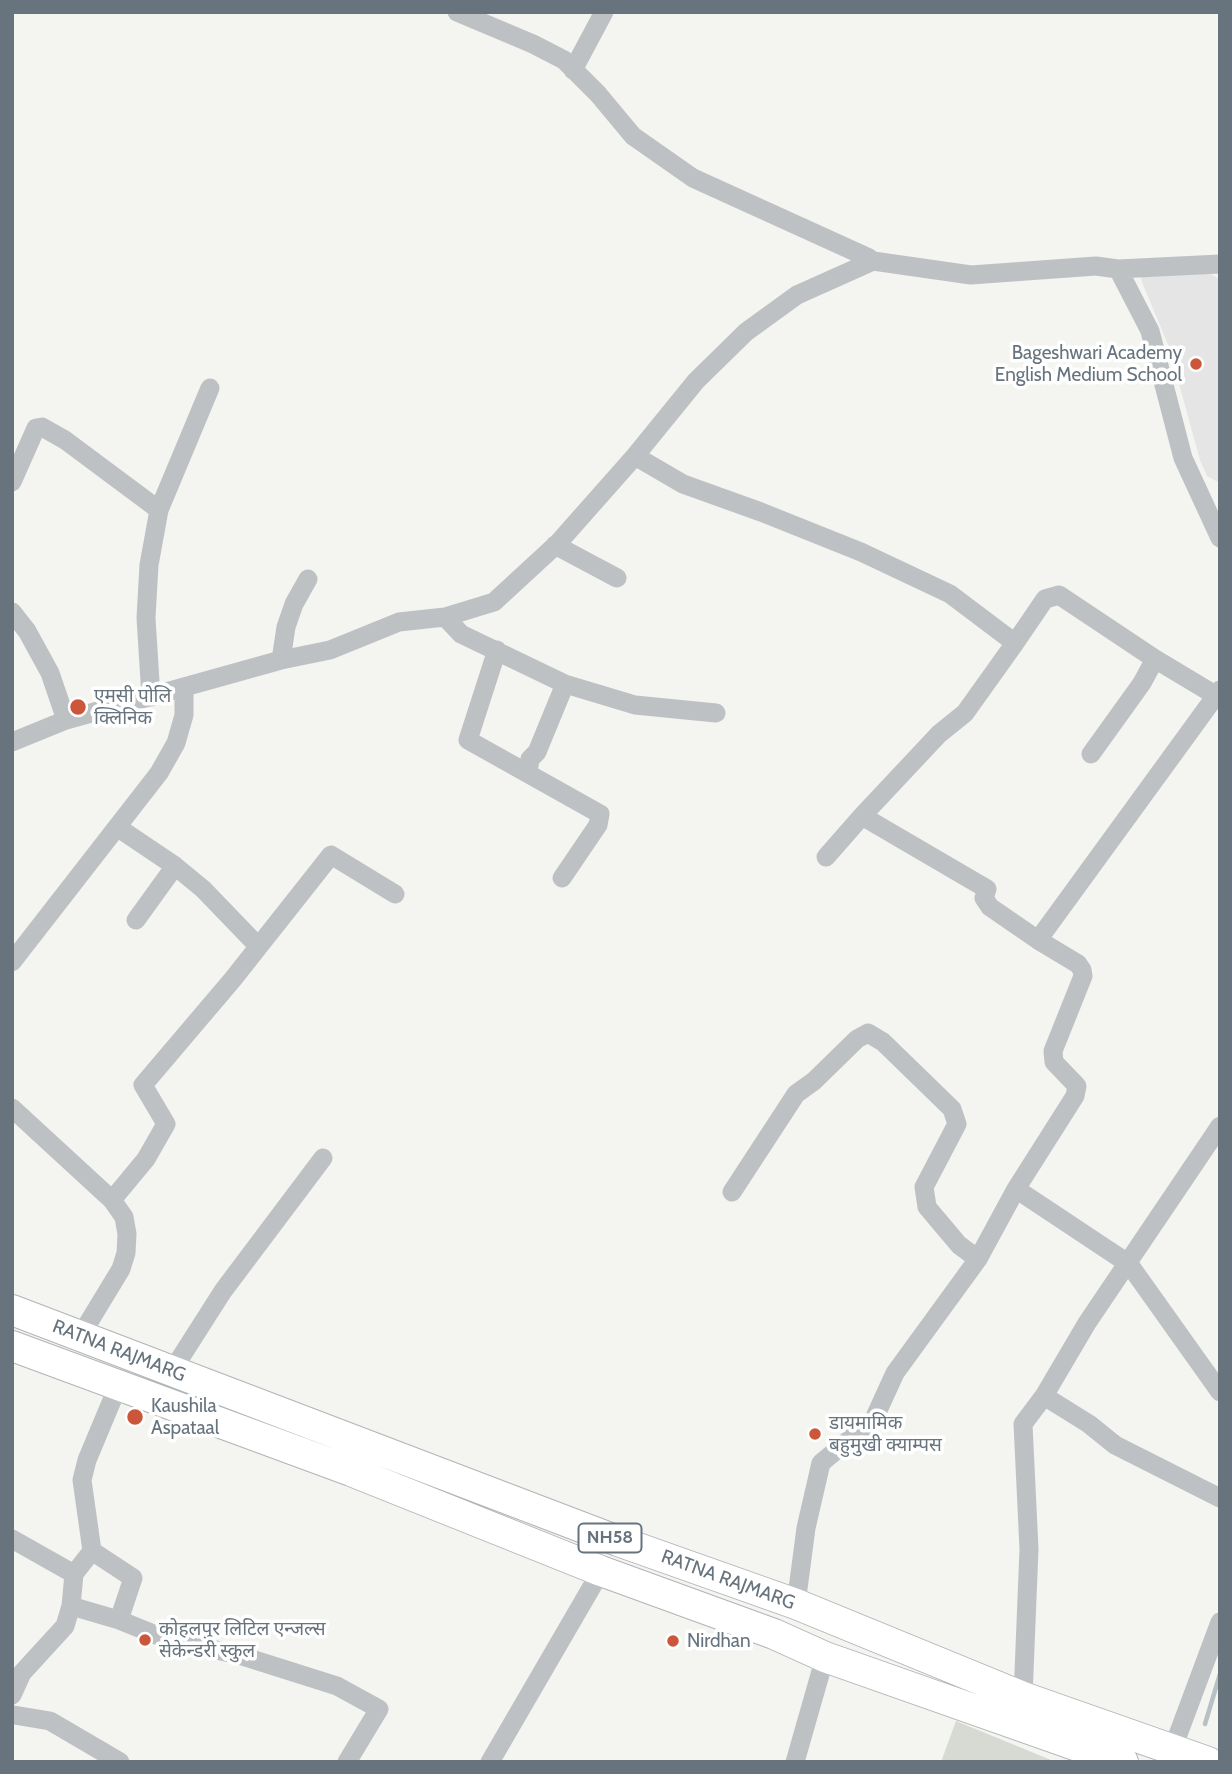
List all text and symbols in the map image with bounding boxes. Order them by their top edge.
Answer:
place label: Bageshwari Academy English Medium School [995,342,1182,386]
marker: Bageshwari Academy English Medium School [1188,356,1204,372]
place label: एमसी पोलि क्लिनिक [94,685,171,729]
marker: एमसी पोलि क्लिनिक [68,697,88,717]
street label: RATNA RAJMARG [49,1315,189,1387]
place label: Kaushila Aspataal [151,1395,219,1439]
marker: Kaushila Aspataal [125,1407,145,1427]
place label: डायमामिक बहुमुखी क्याम्पस [829,1412,942,1456]
marker: डायमामिक बहुमुखी क्याम्पस [807,1426,823,1442]
road number: NH58 [578,1524,642,1553]
street label: RATNA RAJMARG [658,1545,798,1615]
place label: कोहलपुर लिटिल एन्जल्स सेकेन्डरी स्कुल [159,1618,326,1662]
place label: Nirdhan [687,1630,751,1652]
marker: कोहलपुर लिटिल एन्जल्स सेकेन्डरी स्कुल [137,1632,153,1648]
marker: Nirdhan [665,1633,681,1649]

